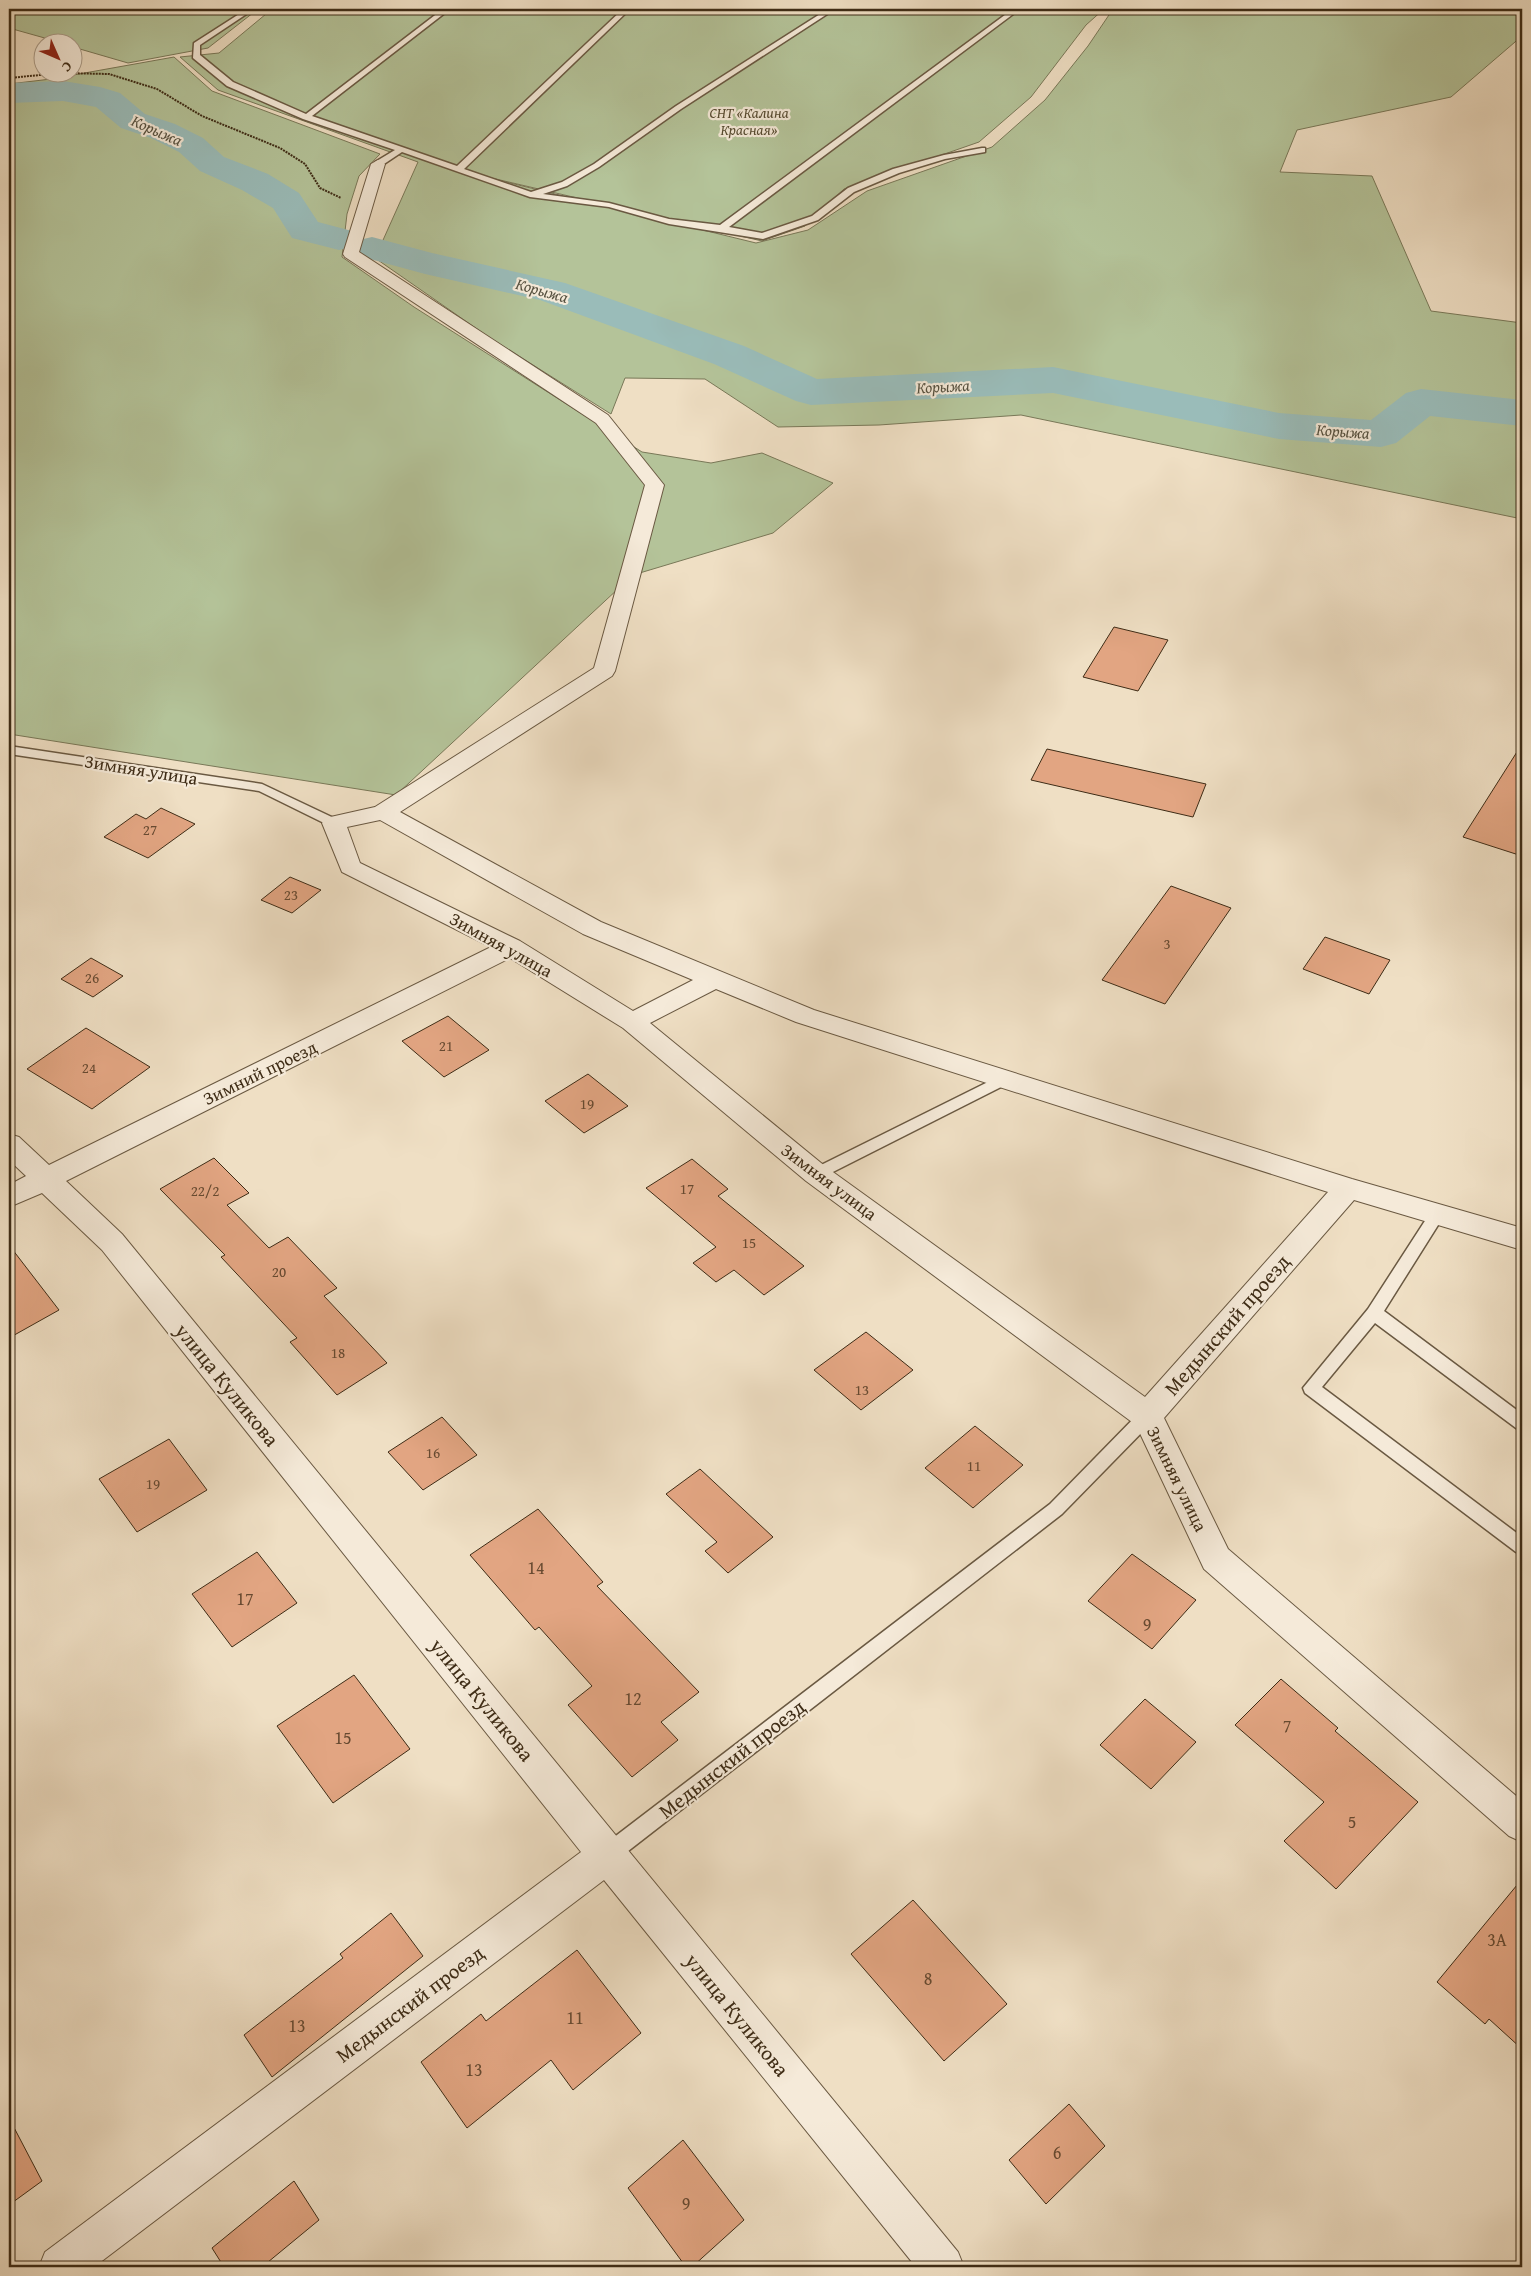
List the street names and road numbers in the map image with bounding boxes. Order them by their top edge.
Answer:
street label: Зимняя улица [83,747,200,792]
street label: Зимняя улица [445,905,558,984]
street label: Зимний проезд [198,1033,322,1112]
street label: Зимняя улица [776,1136,883,1227]
street label: Медынский проезд [1156,1247,1297,1402]
street label: улица Куликова [167,1316,287,1453]
street label: Зимняя улица [1140,1422,1215,1536]
street label: улица Куликова [422,1631,542,1768]
street label: Медынский проезд [652,1691,812,1826]
street label: Медынский проезд [329,1937,491,2070]
street label: улица Куликова [677,1946,797,2083]

